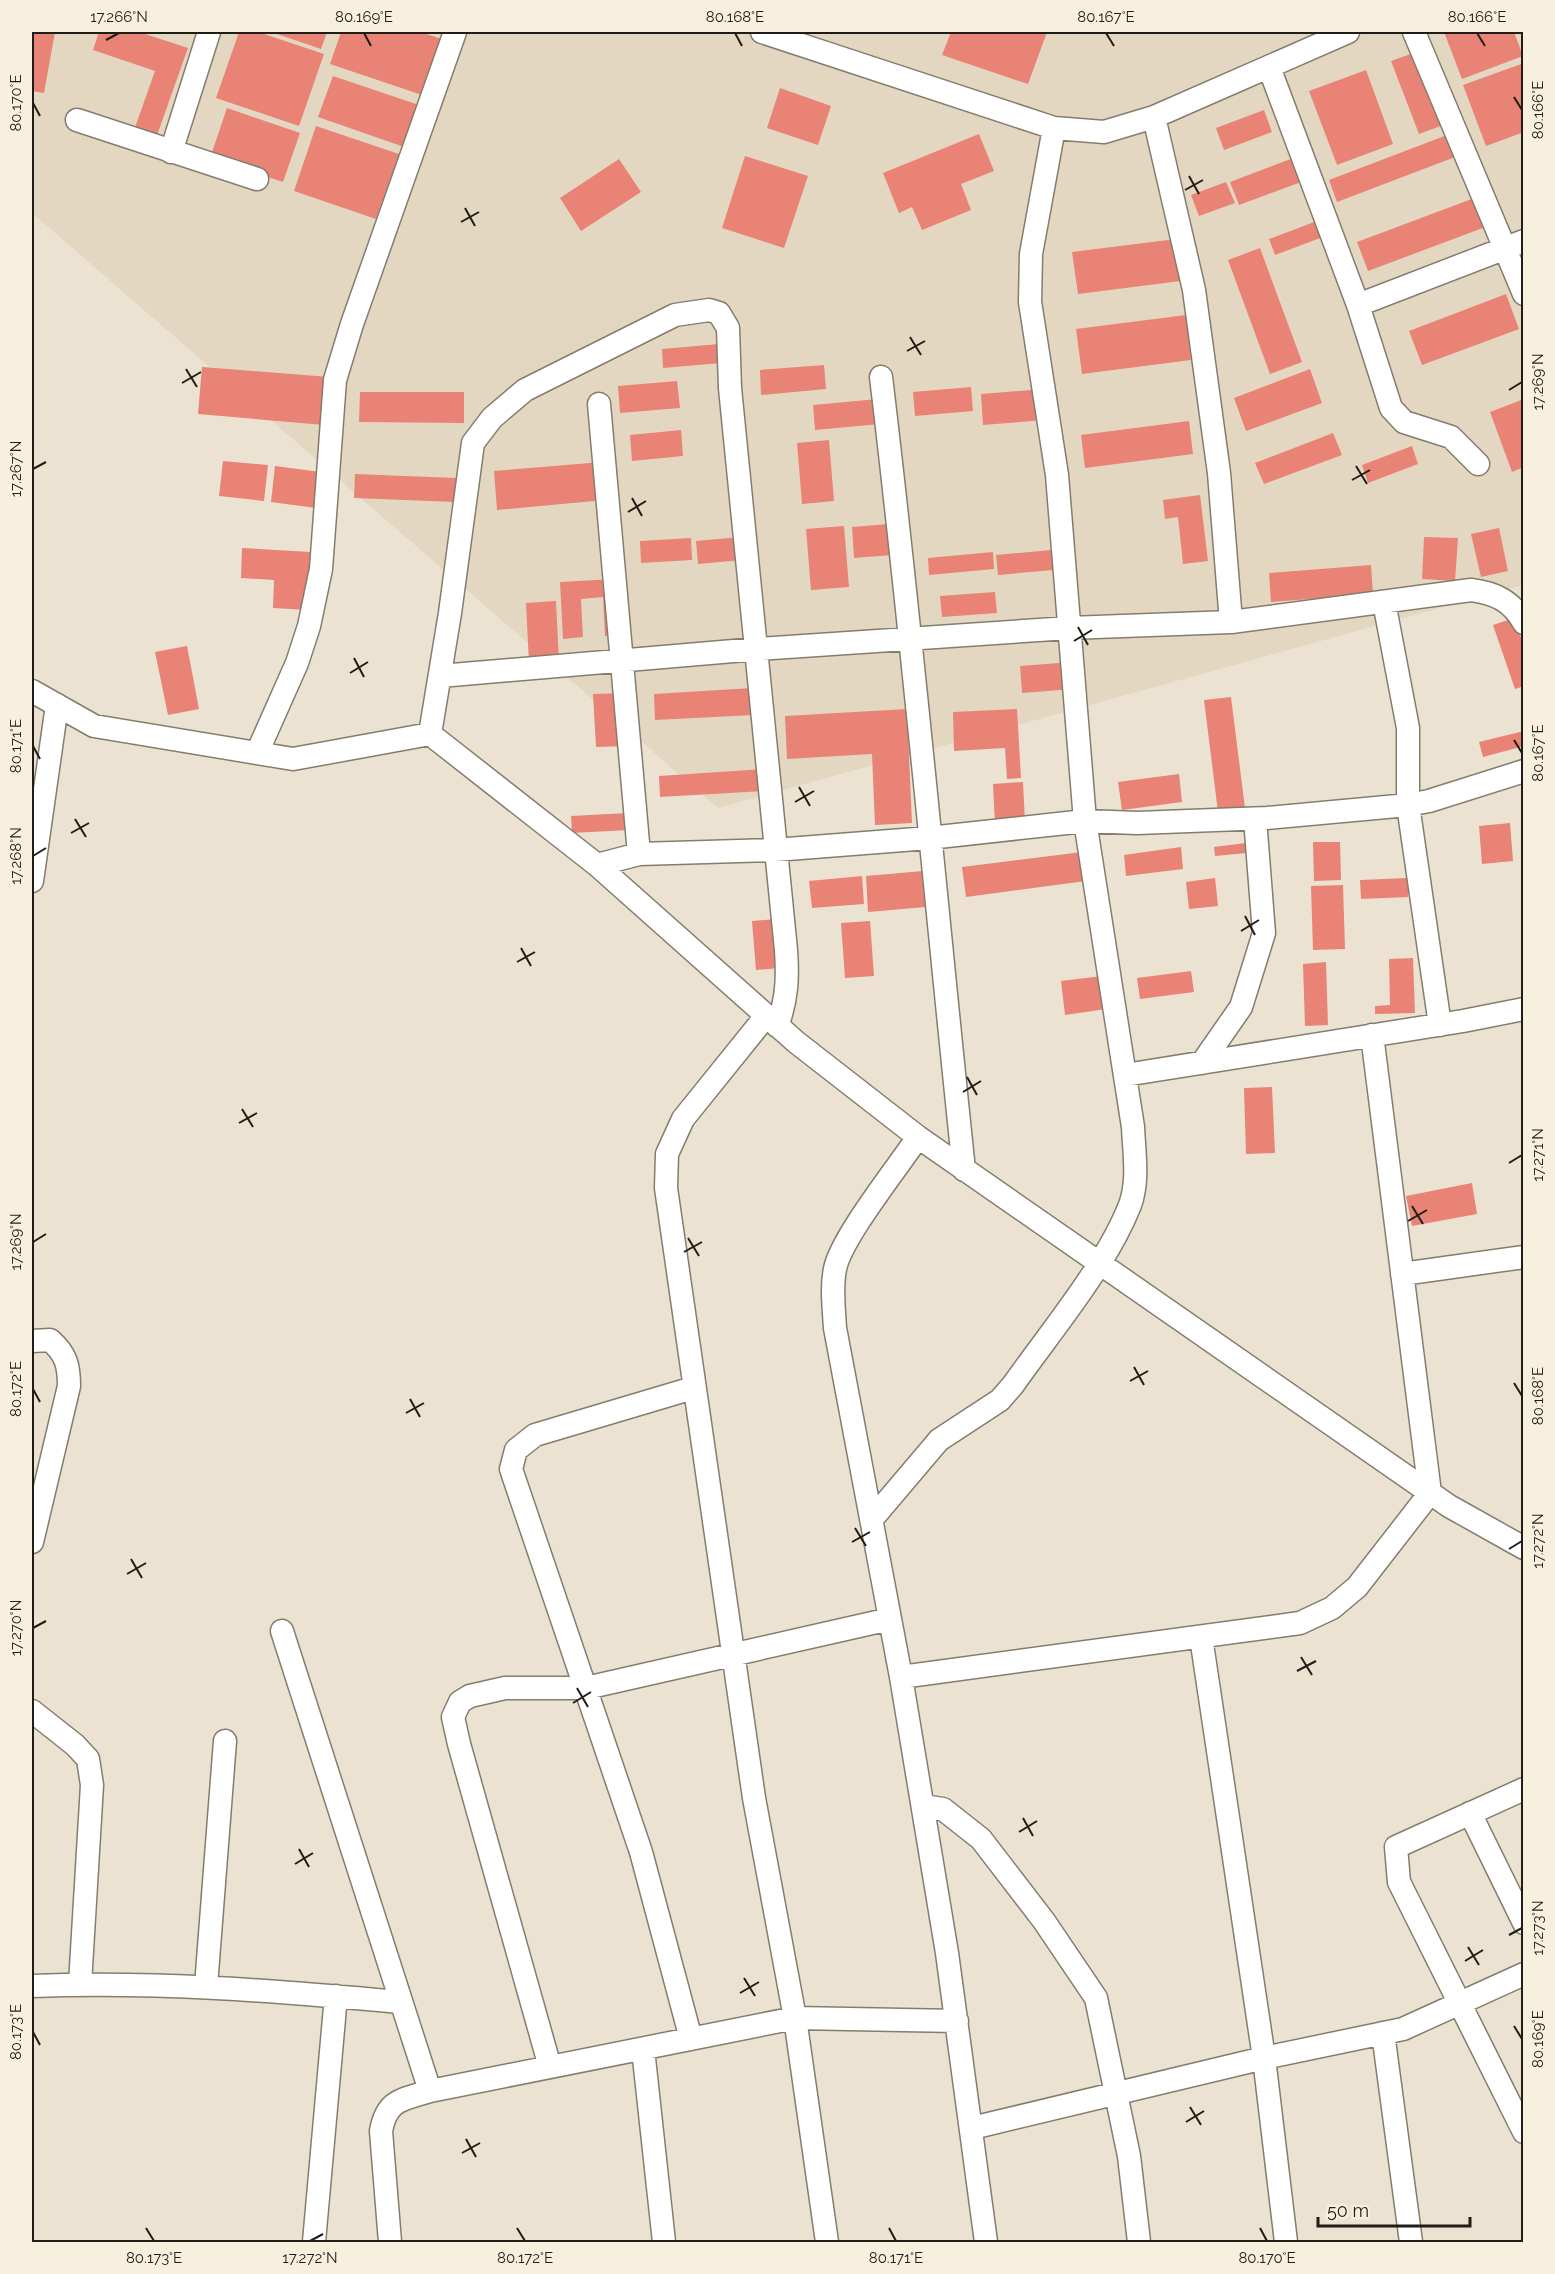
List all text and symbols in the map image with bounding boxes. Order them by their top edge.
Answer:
text: 17.266°N [90,8,148,26]
text: 80.169°E [335,8,393,26]
text: 80.168°E [706,8,764,26]
text: 80.167°E [1077,8,1135,26]
text: 80.166°E [1448,8,1506,26]
text: 80.170°E [7,74,25,132]
text: 80.166°E [1529,81,1547,139]
text: 17.269°N [1529,354,1547,410]
text: 17.267°N [7,441,25,497]
text: 80.171°E [7,719,25,773]
text: 80.167°E [1529,724,1547,782]
text: 17.268°N [7,827,25,885]
text: 17.271°N [1529,1128,1547,1182]
text: 17.269°N [7,1214,25,1270]
text: 80.172°E [7,1361,25,1417]
text: 80.168°E [1529,1367,1547,1425]
text: 17.272°N [1529,1513,1547,1569]
text: 17.270°N [7,1600,25,1656]
text: 17.273°N [1529,1900,1547,1956]
text: 80.173°E [7,2004,25,2060]
text: 80.169°E [1529,2010,1547,2068]
scale bar [1318,2190,1470,2228]
text: 50 m [1327,2200,1369,2221]
text: 80.173°E [126,2249,182,2267]
text: 17.272°N [282,2249,338,2267]
text: 80.172°E [497,2249,553,2267]
text: 80.171°E [869,2249,923,2267]
text: 80.170°E [1238,2249,1296,2267]

